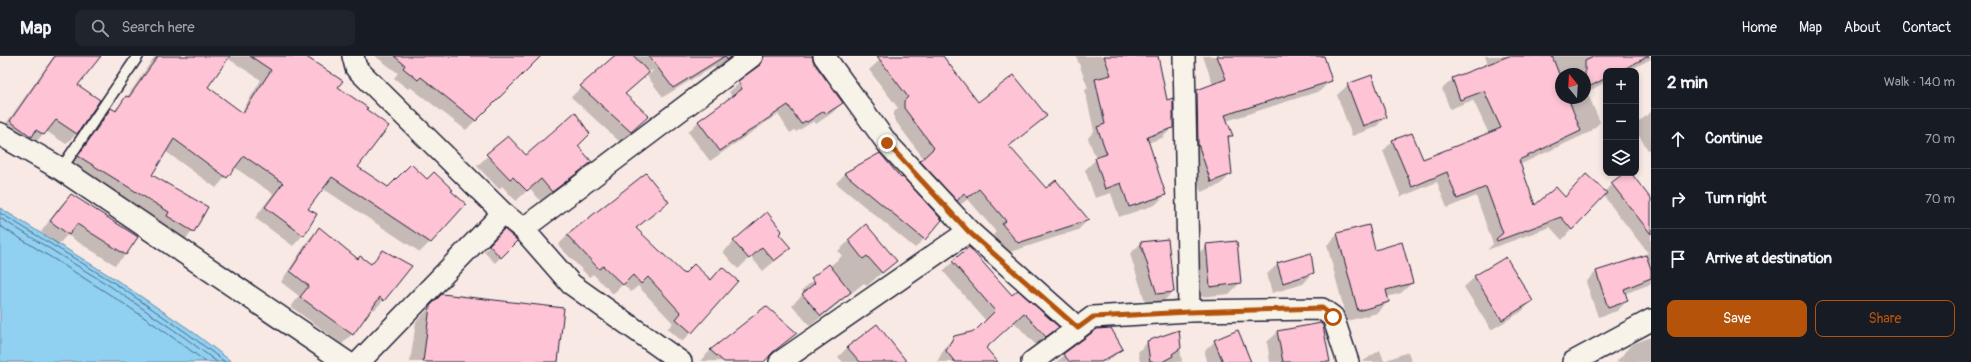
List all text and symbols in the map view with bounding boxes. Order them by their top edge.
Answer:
search box [75,10,355,46]
text: Map [20,16,51,40]
icon: search [89,17,111,39]
text: Search here [121,18,195,37]
text: Home [1742,19,1777,36]
text: Map [1799,19,1822,36]
text: About [1844,19,1880,36]
text: Contact [1902,19,1951,36]
north arrow [1555,68,1591,104]
map controls [1603,68,1639,176]
button: + [1603,68,1639,104]
text: 2 min [1667,72,1708,93]
text: Walk · 140 m [1884,74,1955,90]
button: − [1603,104,1639,140]
icon: ahead [1667,128,1689,150]
text: Continue [1705,129,1763,148]
text: 70 m [1925,131,1955,147]
route end [878,134,896,152]
button: layers [1603,140,1639,176]
icon: right [1667,188,1689,210]
text: Turn right [1705,189,1766,208]
text: 70 m [1925,191,1955,207]
icon: arrive [1667,248,1689,270]
text: Arrive at destination [1705,249,1832,268]
button: Save [1667,300,1807,337]
button: Share [1815,300,1955,337]
route start [1324,308,1342,326]

